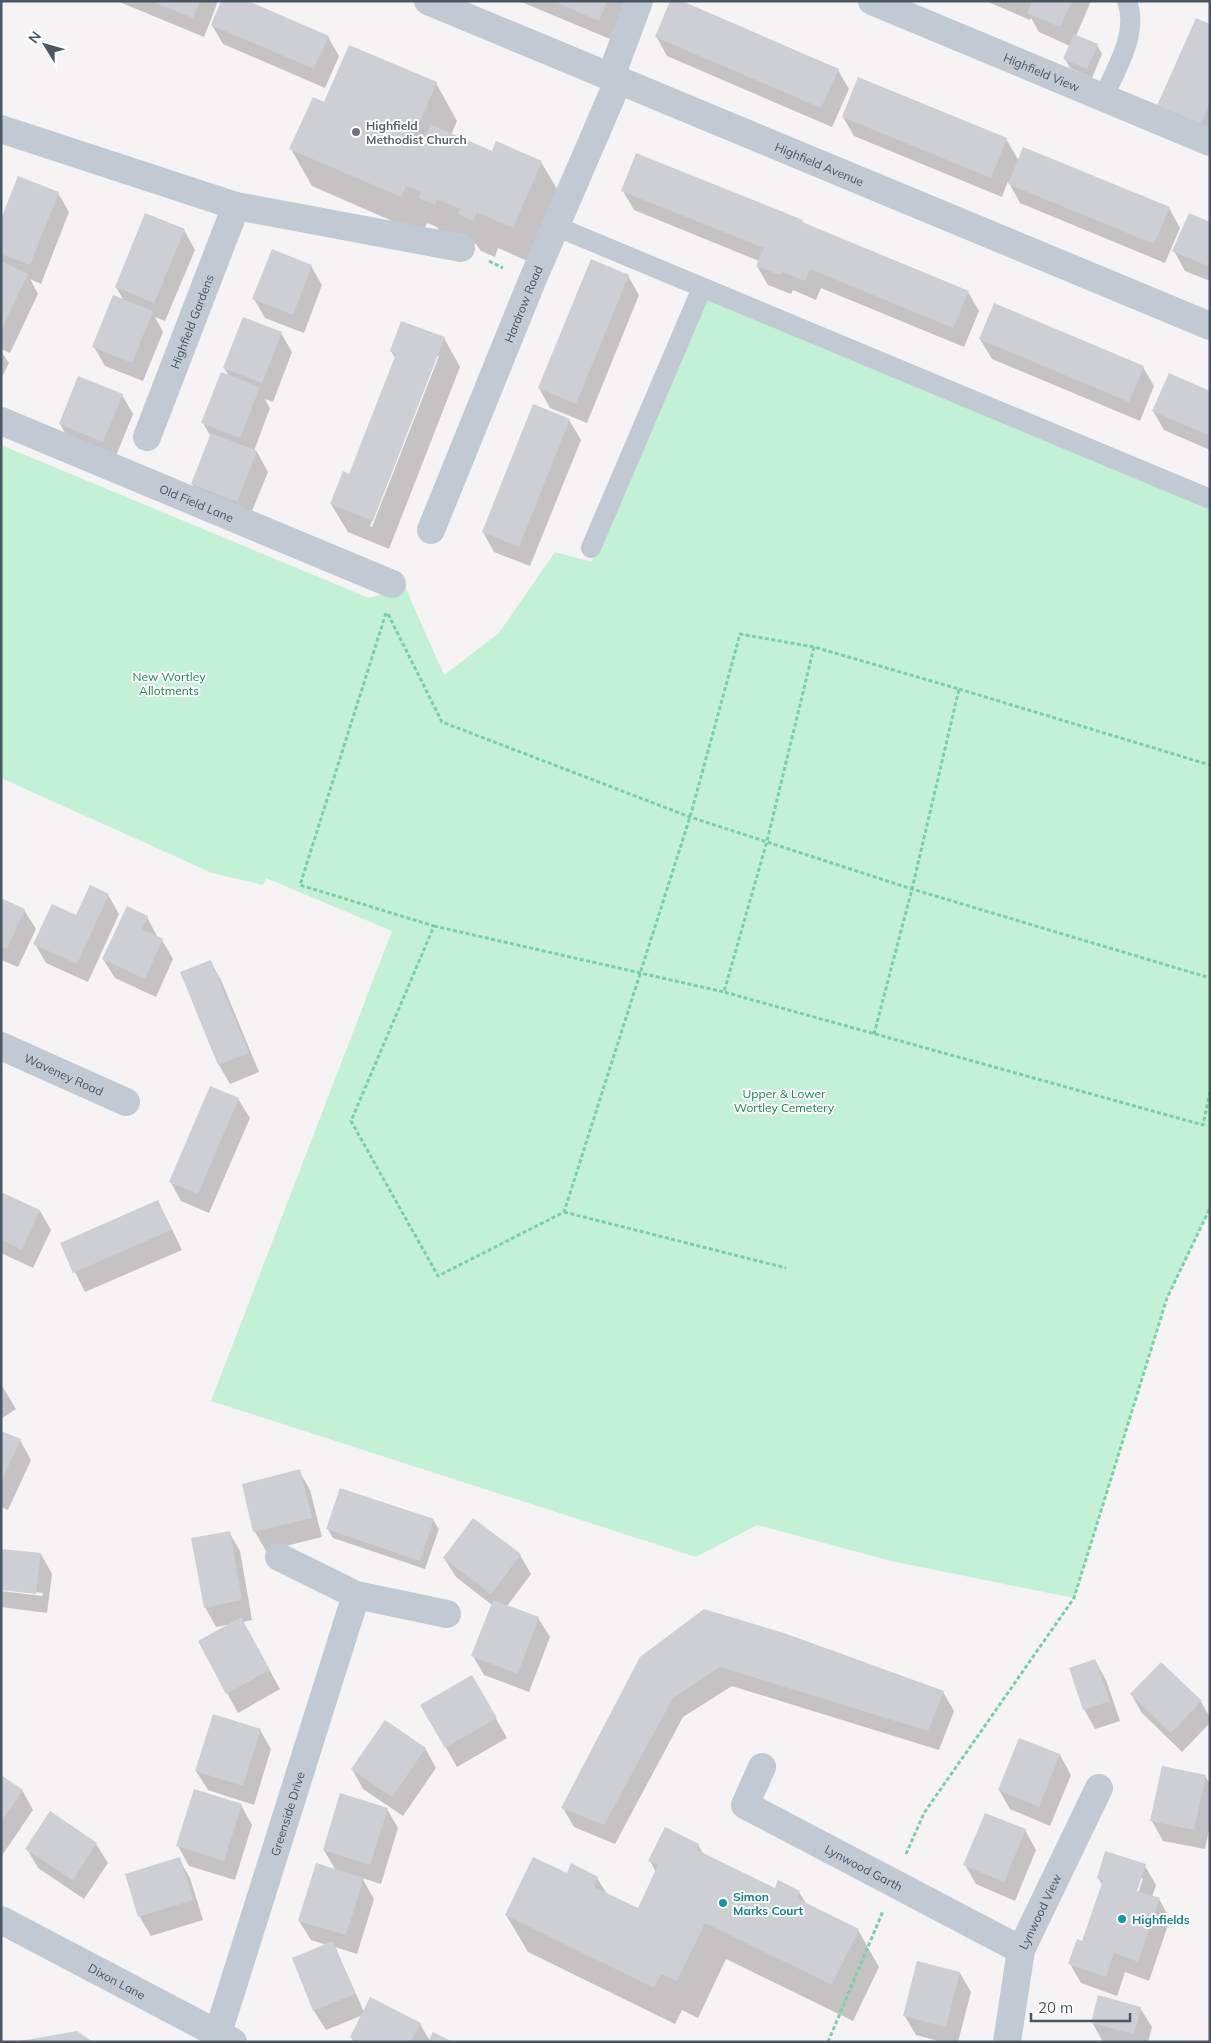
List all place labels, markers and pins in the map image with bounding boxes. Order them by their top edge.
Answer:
place label: Highfield Methodist Church [366,118,467,147]
marker: Highfield Methodist Church [350,126,362,138]
place label: Simon Marks Court [733,1889,804,1918]
marker: Simon Marks Court [717,1897,729,1909]
place label: Highfields [1132,1912,1190,1927]
marker: Highfields [1116,1913,1128,1925]

